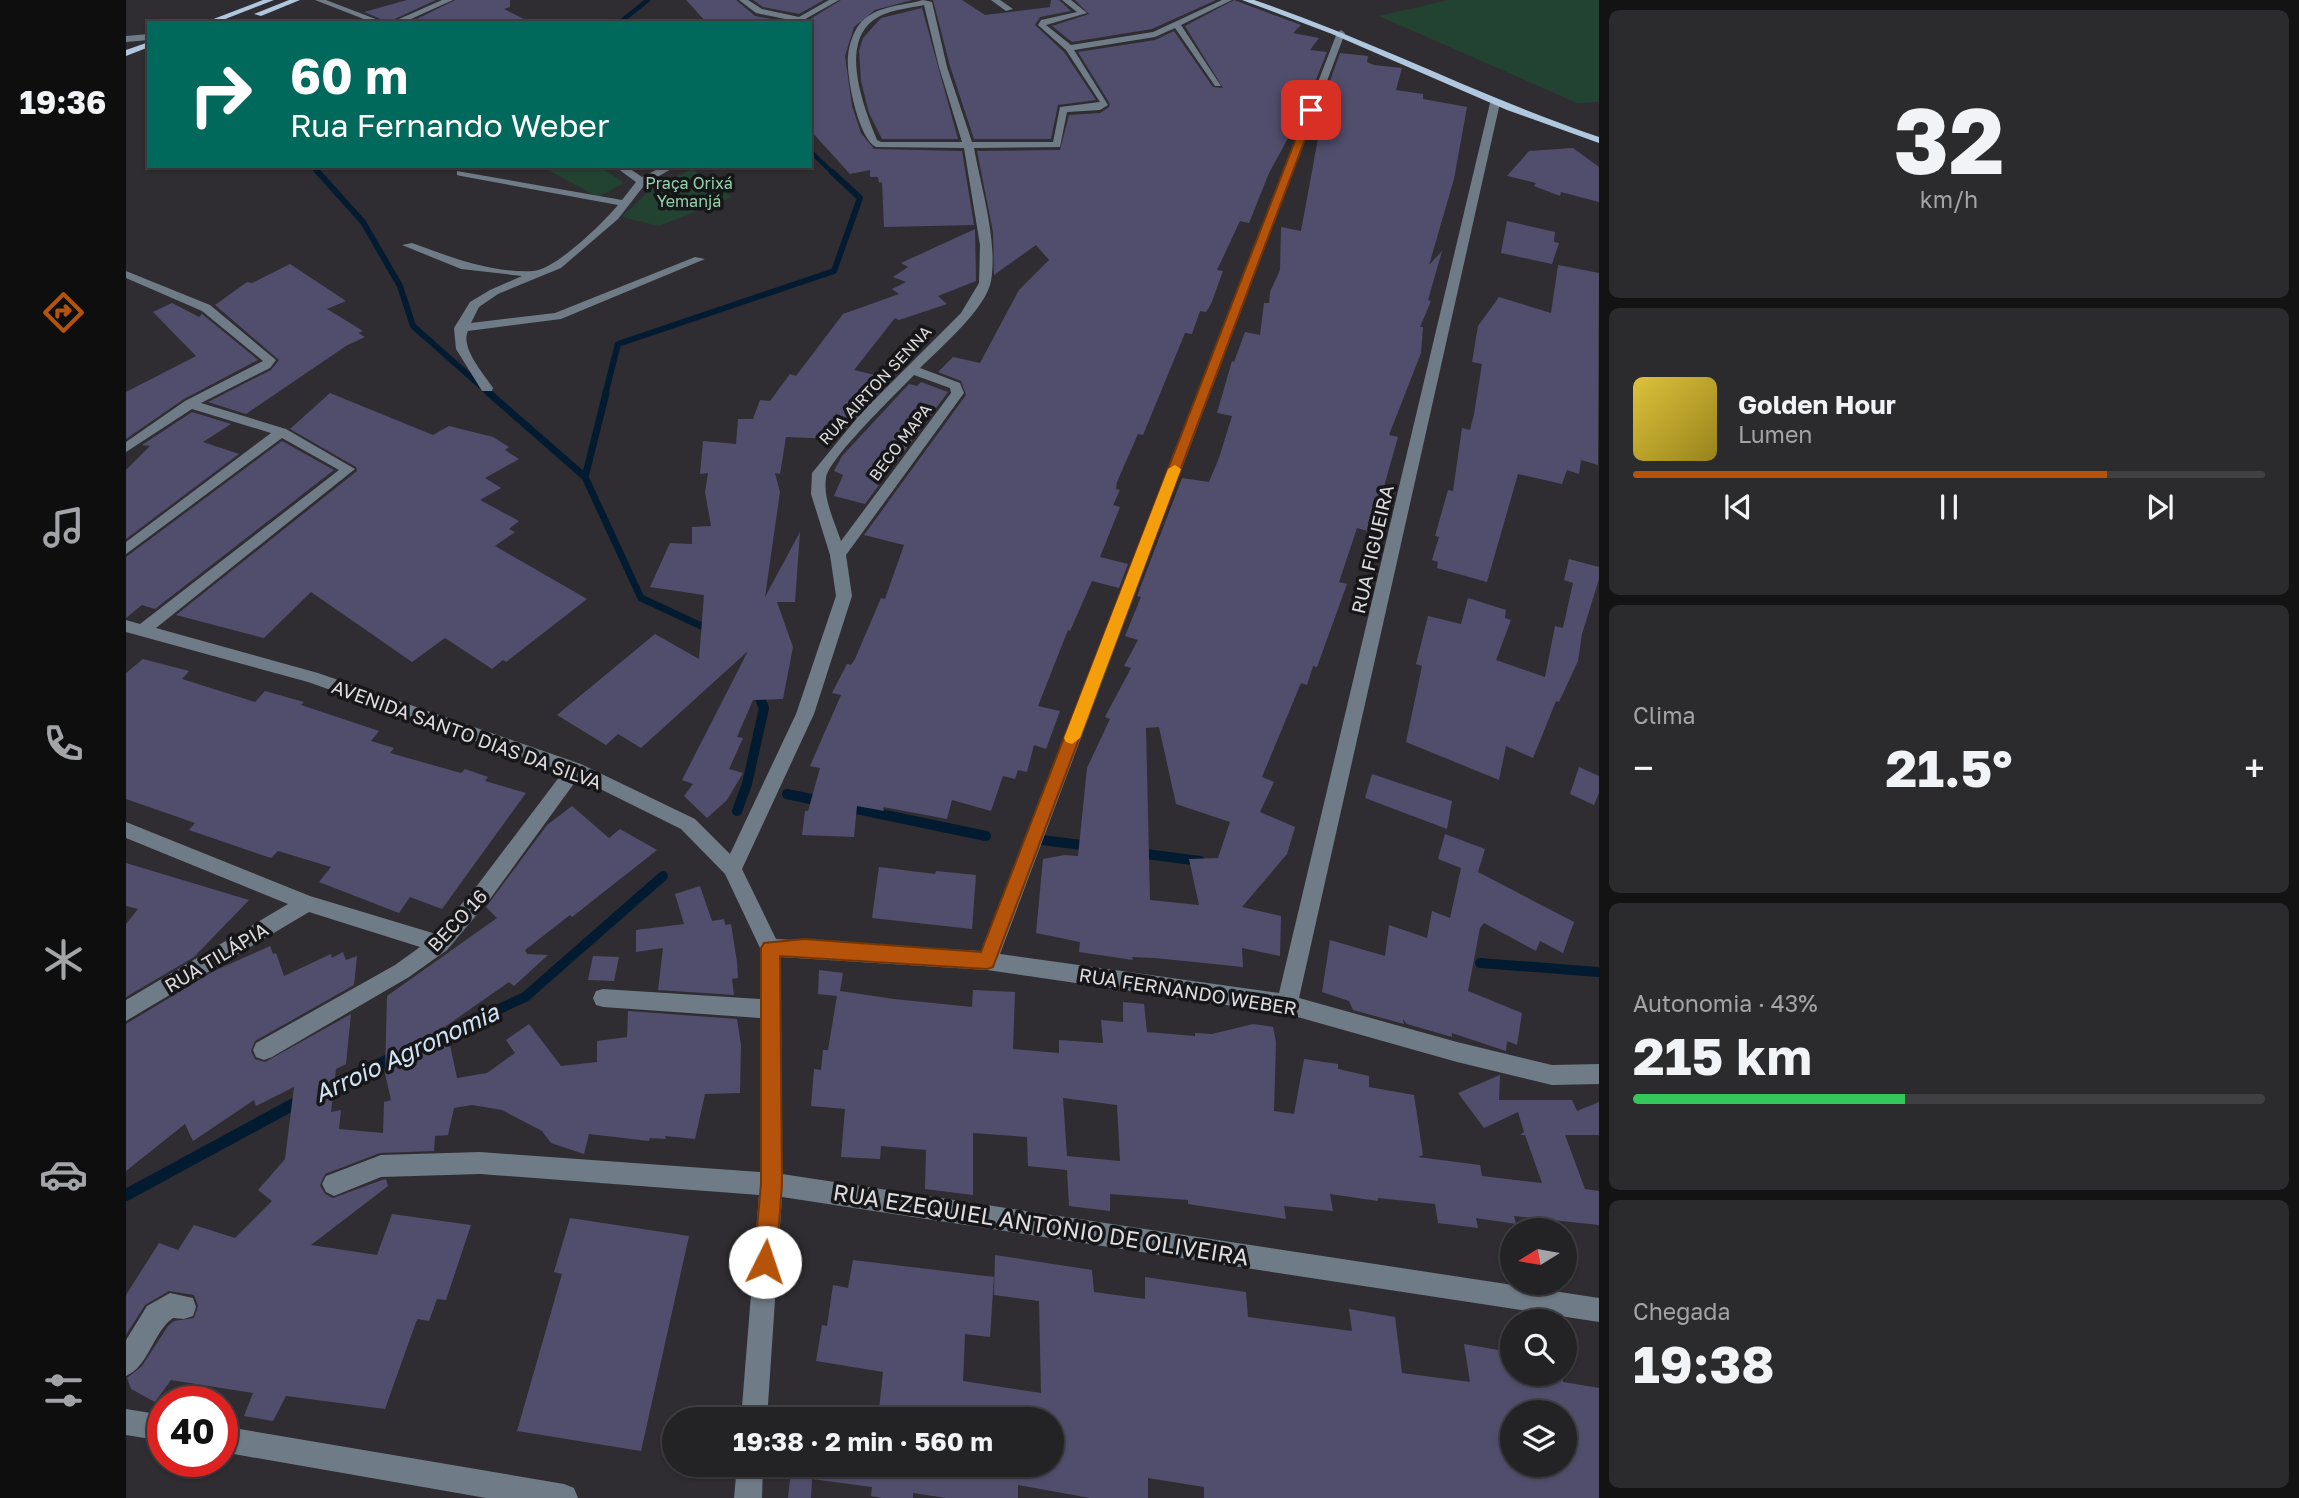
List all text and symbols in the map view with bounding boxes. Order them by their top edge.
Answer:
text: 60 m [290,46,408,105]
icon: right [175,49,266,140]
pin [1281,80,1341,140]
text: 19:36 [20,83,106,121]
text: 32 [1893,85,2005,194]
icon: arrive [1292,91,1330,129]
text: Rua Fernando Weber [290,106,609,144]
park label: Praça Orixá Yemanjá [645,173,733,211]
text: km/h [1920,185,1978,213]
icon: directions [39,288,88,337]
street label: RUA AIRTON SENNA [815,321,936,449]
text: Golden Hour [1738,389,1896,420]
street label: BECO MAPA [864,399,936,485]
text: Lumen [1738,420,1812,448]
street label: RUA FIGUEIRA [1346,482,1398,616]
icon: previous [1719,488,1757,526]
icon: pause [1930,488,1968,526]
icon: next [2141,488,2179,526]
icon: music [39,503,88,552]
street label: AVENIDA SANTO DIAS DA SILVA [329,674,605,794]
text: Clima [1633,701,1696,729]
icon: phone [39,719,88,768]
text: 21.5° [1885,736,2013,798]
text: − [1633,745,1654,790]
text: + [2244,745,2265,790]
street label: BECO 16 [422,884,492,956]
street label: RUA TILÁPIA [160,917,272,997]
icon: climate [39,935,88,984]
street label: RUA FERNANDO WEBER [1077,962,1299,1020]
text: Autonomia · 43% [1633,989,1818,1017]
water label: Arroio Agronomia [309,996,505,1108]
text: 215 km [1633,1024,1812,1086]
icon: car [39,1150,88,1199]
street label: RUA EZEQUIEL ANTONIO DE OLIVEIRA [831,1177,1251,1271]
north arrow [1500,1218,1577,1295]
map controls [1500,1218,1577,1477]
position arrow [728,1225,802,1299]
text: Chegada [1633,1297,1730,1325]
button: search [1500,1309,1577,1386]
text: 19:38 [1633,1332,1774,1394]
icon: filters [39,1366,88,1415]
speed limit sign: 40 [147,1386,238,1477]
button: layers [1500,1400,1577,1477]
text: 19:38 · 2 min · 560 m [733,1426,993,1457]

